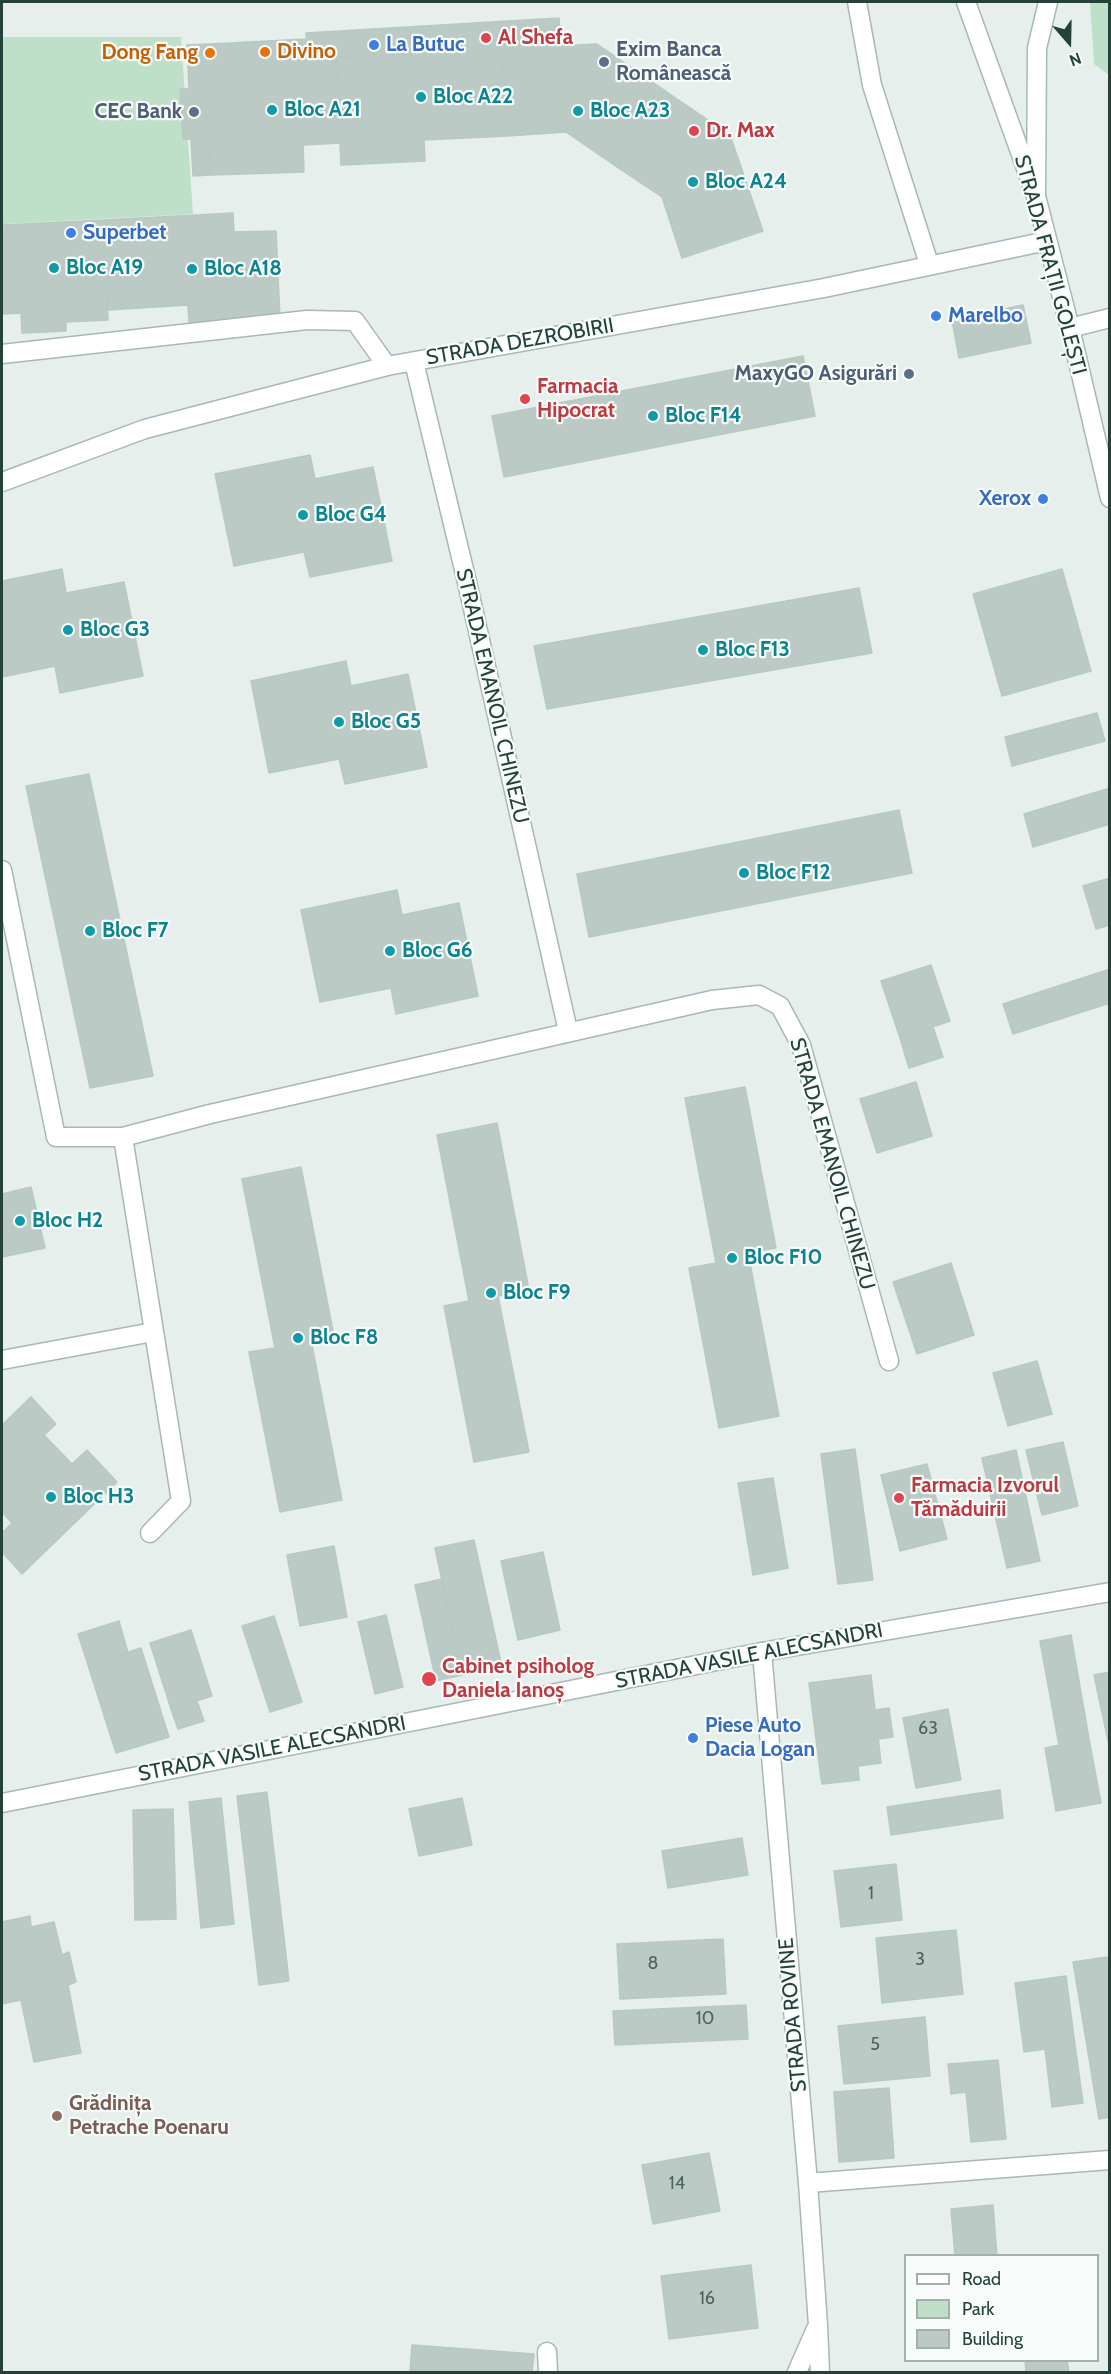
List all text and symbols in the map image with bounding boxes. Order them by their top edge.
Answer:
north arrow [1039,12,1099,72]
place label: Al Shefa [498,25,573,51]
marker: Al Shefa [479,31,493,45]
place label: La Butuc [386,32,465,58]
place label: Exim Banca Românească [616,37,731,87]
marker: La Butuc [367,38,381,52]
place label: Divino [277,39,336,65]
place label: Dong Fang [101,40,198,66]
marker: Divino [258,45,272,59]
marker: Dong Fang [203,46,217,60]
text: N [1067,49,1084,70]
marker: Exim Banca Românească [597,55,611,69]
place label: Bloc A22 [433,84,513,110]
marker: Bloc A22 [414,90,428,104]
place label: Bloc A21 [284,97,361,123]
place label: Bloc A23 [590,98,670,124]
place label: CEC Bank [95,99,182,125]
marker: Bloc A21 [265,103,279,117]
marker: Bloc A23 [571,104,585,118]
marker: CEC Bank [187,105,201,119]
place label: Dr. Max [706,118,775,144]
marker: Dr. Max [687,124,701,138]
street label: STRADA FRAȚII GOLEȘTI [1009,152,1091,378]
place label: Bloc A24 [705,169,787,195]
marker: Bloc A24 [686,175,700,189]
place label: Superbet [83,220,166,246]
marker: Superbet [64,226,78,240]
place label: Bloc A19 [66,255,143,281]
place label: Bloc A18 [204,256,282,282]
marker: Bloc A19 [47,261,61,275]
marker: Bloc A18 [185,262,199,276]
place label: Marelbo [948,303,1023,329]
marker: Marelbo [929,309,943,323]
street label: STRADA DEZROBIRII [424,313,616,371]
place label: MaxyGO Asigurări [735,361,897,387]
marker: MaxyGO Asigurări [902,367,916,381]
place label: Farmacia Hipocrat [537,374,618,424]
marker: Farmacia Hipocrat [518,392,532,406]
place label: Bloc F14 [665,403,742,429]
marker: Bloc F14 [646,409,660,423]
place label: Xerox [979,486,1031,512]
marker: Xerox [1036,492,1050,506]
place label: Bloc G4 [315,502,387,528]
marker: Bloc G4 [296,508,310,522]
street label: STRADA EMANOIL CHINEZU [450,566,534,826]
place label: Bloc G3 [80,617,150,643]
marker: Bloc G3 [61,623,75,637]
place label: Bloc F13 [715,637,790,663]
marker: Bloc F13 [696,643,710,657]
place label: Bloc G5 [351,709,421,735]
marker: Bloc G5 [332,715,346,729]
place label: Bloc F12 [756,860,831,886]
marker: Bloc F12 [737,866,751,880]
place label: Bloc F7 [102,918,168,944]
marker: Bloc F7 [83,924,97,938]
place label: Bloc G6 [402,938,472,964]
marker: Bloc G6 [383,944,397,958]
street label: STRADA EMANOIL CHINEZU [784,1035,880,1293]
place label: Bloc H2 [32,1208,103,1234]
marker: Bloc H2 [13,1214,27,1228]
place label: Bloc F10 [744,1245,822,1271]
marker: Bloc F10 [725,1251,739,1265]
place label: Bloc F9 [503,1280,571,1306]
marker: Bloc F9 [484,1286,498,1300]
place label: Bloc F8 [310,1325,378,1351]
marker: Bloc F8 [291,1331,305,1345]
place label: Farmacia Izvorul Tămăduirii [911,1473,1059,1523]
place label: Bloc H3 [63,1484,134,1510]
marker: Bloc H3 [44,1490,58,1504]
marker: Farmacia Izvorul Tămăduirii [892,1491,906,1505]
street label: STRADA VASILE ALECSANDRI [613,1618,885,1694]
place label: Cabinet psiholog Daniela Ianoș [442,1654,594,1704]
marker: Cabinet psiholog Daniela Ianoș [420,1670,438,1688]
street label: STRADA VASILE ALECSANDRI [136,1711,408,1787]
place label: Piese Auto Dacia Logan [705,1713,815,1763]
house number: 63 [918,1718,938,1740]
marker: Piese Auto Dacia Logan [686,1731,700,1745]
house number: 1 [868,1883,874,1905]
street label: STRADA ROVINE [774,1937,812,2093]
house number: 3 [915,1949,925,1971]
house number: 8 [648,1953,658,1975]
house number: 10 [696,2008,714,2030]
house number: 5 [870,2034,880,2056]
place label: Grădinița Petrache Poenaru [69,2091,229,2141]
marker: Grădinița Petrache Poenaru [50,2109,64,2123]
house number: 14 [669,2173,685,2195]
legend [904,2254,1099,2362]
text: Road [962,2268,1001,2290]
house number: 16 [699,2288,715,2310]
text: Park [962,2298,994,2320]
text: Building [962,2328,1023,2350]

